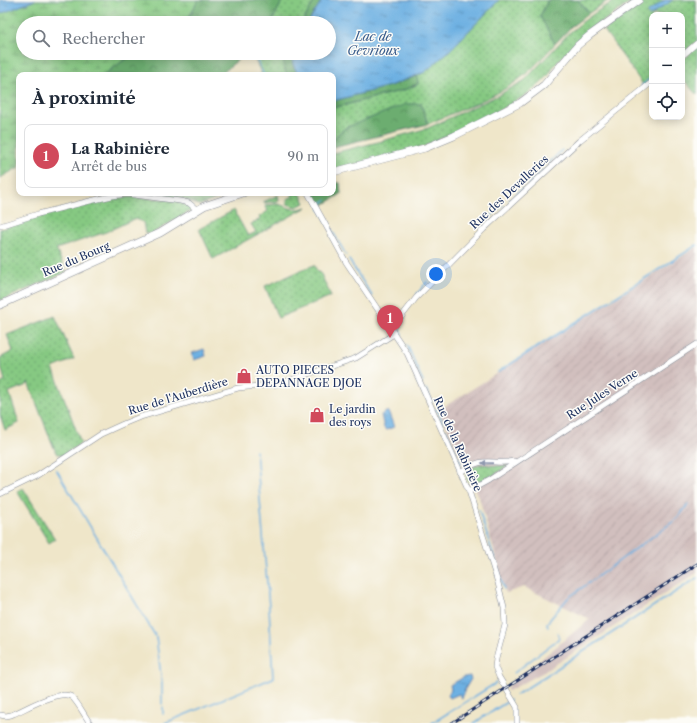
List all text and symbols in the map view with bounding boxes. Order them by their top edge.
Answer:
map controls [649,12,685,120]
button: + [649,12,685,48]
search box [16,16,336,60]
icon: search [30,27,52,49]
text: Rechercher [62,29,145,48]
water label: Lac de Gevrioux [347,29,400,58]
button: − [649,48,685,84]
button: locate [649,84,685,120]
text: À proximité [32,88,136,108]
text: La Rabinière [71,139,170,158]
text: 1 [43,148,49,164]
text: 90 m [288,148,319,164]
street label: Rue des Devalleries [467,152,551,232]
text: Arrêt de bus [71,158,147,174]
street label: Rue du Bourg [40,238,112,279]
your location [426,264,446,284]
pin: 1 [377,305,403,338]
place label: AUTO PIECES DEPANNAGE DJOE [255,363,362,390]
street label: Rue Jules Verne [564,366,640,422]
shop icon: AUTO PIECES DEPANNAGE DJOE [235,367,253,385]
street label: Rue de l'Auberdière [126,374,230,418]
street label: Rue de la Rabinière [431,394,485,494]
place label: Le jardin des roys [329,402,376,429]
shop icon: Le jardin des roys [308,406,326,424]
one-way arrow [481,459,493,466]

